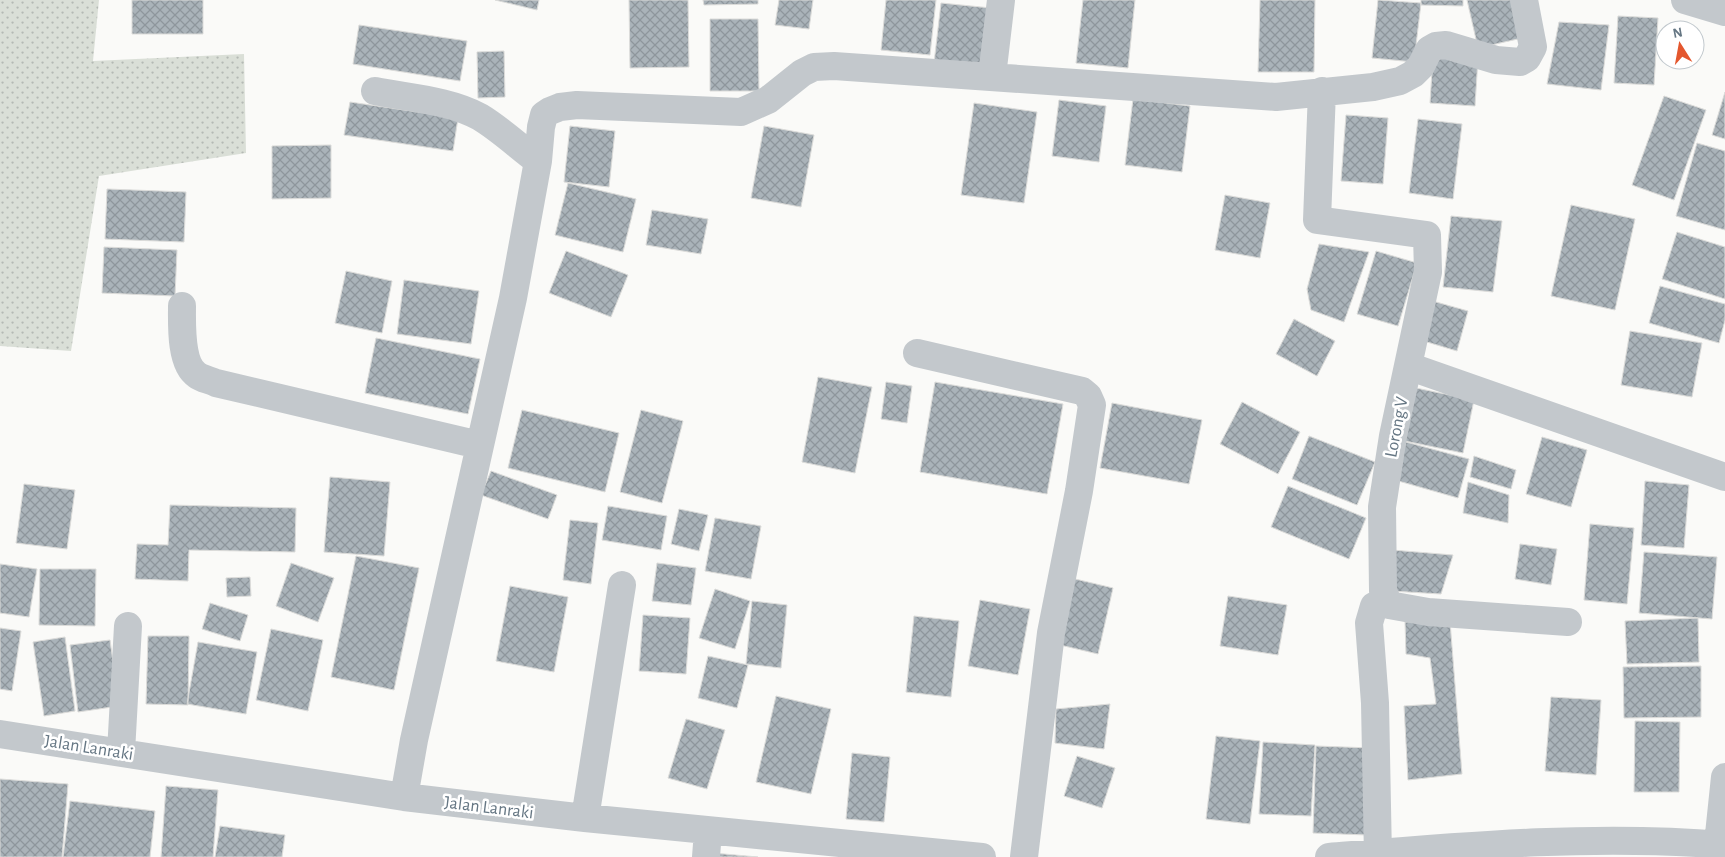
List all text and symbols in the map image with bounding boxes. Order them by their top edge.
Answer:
north arrow [1655,20,1705,70]
text: N [1672,25,1684,41]
street label: Lorong V [1382,394,1412,459]
street label: Jalan Lanraki [43,732,135,764]
street label: Jalan Lanraki [443,794,534,822]

